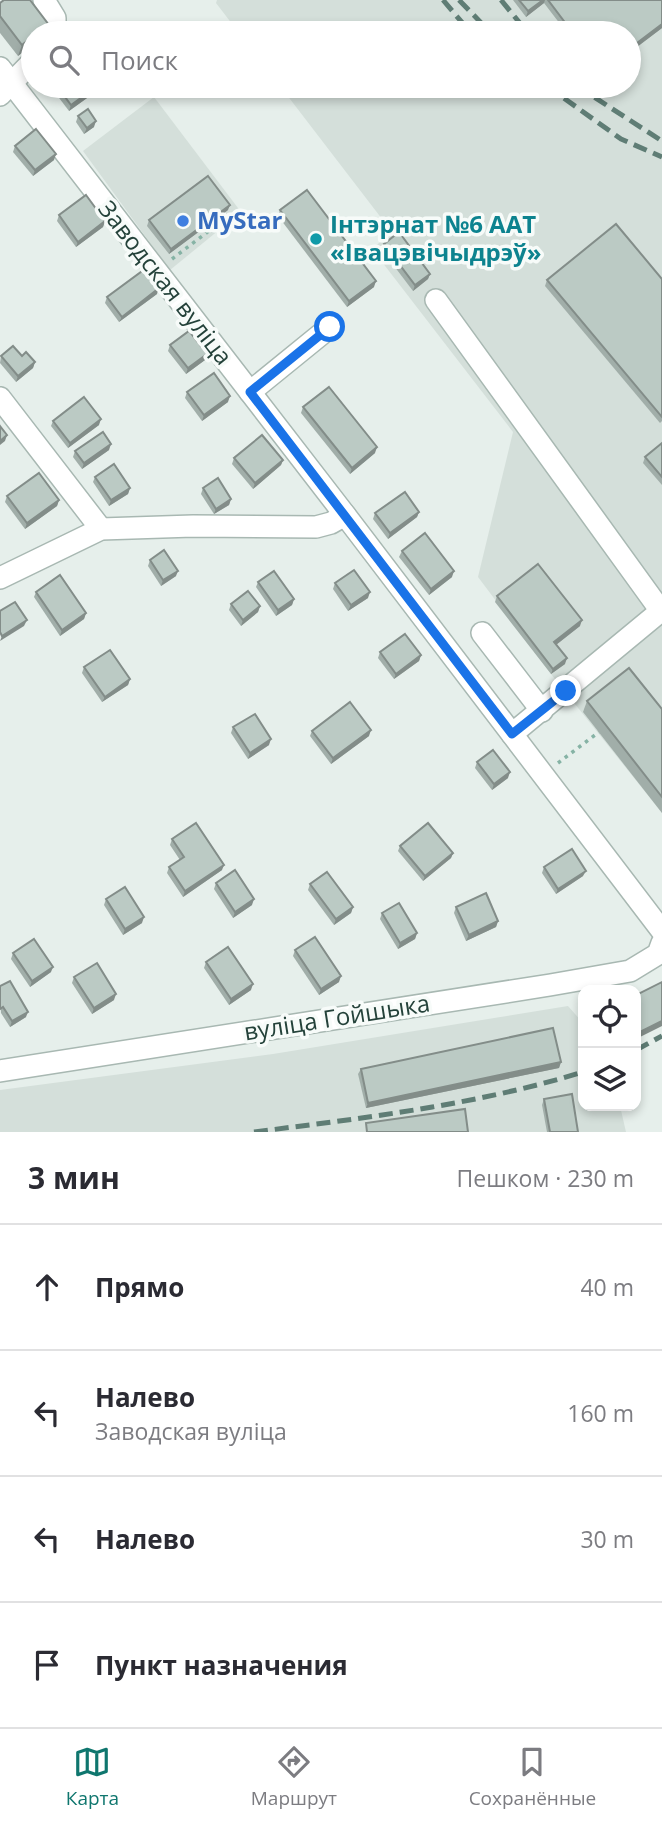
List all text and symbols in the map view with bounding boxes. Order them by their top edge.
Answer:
search box [21,21,641,98]
icon: search [45,41,83,79]
text: Поиск [101,42,178,78]
street label: Заводская вуліца [92,193,241,371]
place label: MyStar [197,203,282,236]
place label: Інтэрнат №6 ААТ «Івацэвічыдрэў» [330,207,542,268]
marker: MyStar [175,213,191,229]
marker: Інтэрнат №6 ААТ «Івацэвічыдрэў» [308,231,324,247]
route start [314,311,345,342]
route end [550,675,581,706]
map controls [578,985,641,1111]
button: locate [578,985,641,1048]
street label: вуліца Гойшыка [241,986,432,1048]
button: layers [578,1048,641,1111]
text: 3 мин [28,1157,120,1198]
text: Пешком · 230 m [457,1162,634,1194]
icon: ahead [28,1268,66,1306]
text: Прямо [95,1269,184,1305]
text: 40 m [580,1271,634,1303]
text: Налево [95,1379,195,1415]
icon: left [28,1394,66,1432]
text: 160 m [567,1397,634,1429]
text: Заводская вуліца [95,1415,287,1447]
icon: left [28,1520,66,1558]
text: Налево [95,1521,195,1557]
text: 30 m [580,1523,634,1555]
icon: arrive [28,1646,66,1684]
text: Пункт назначения [95,1647,348,1683]
tab: Карта [66,1743,119,1811]
tab: Маршрут [251,1743,337,1811]
tab: Сохранённые [469,1743,596,1811]

